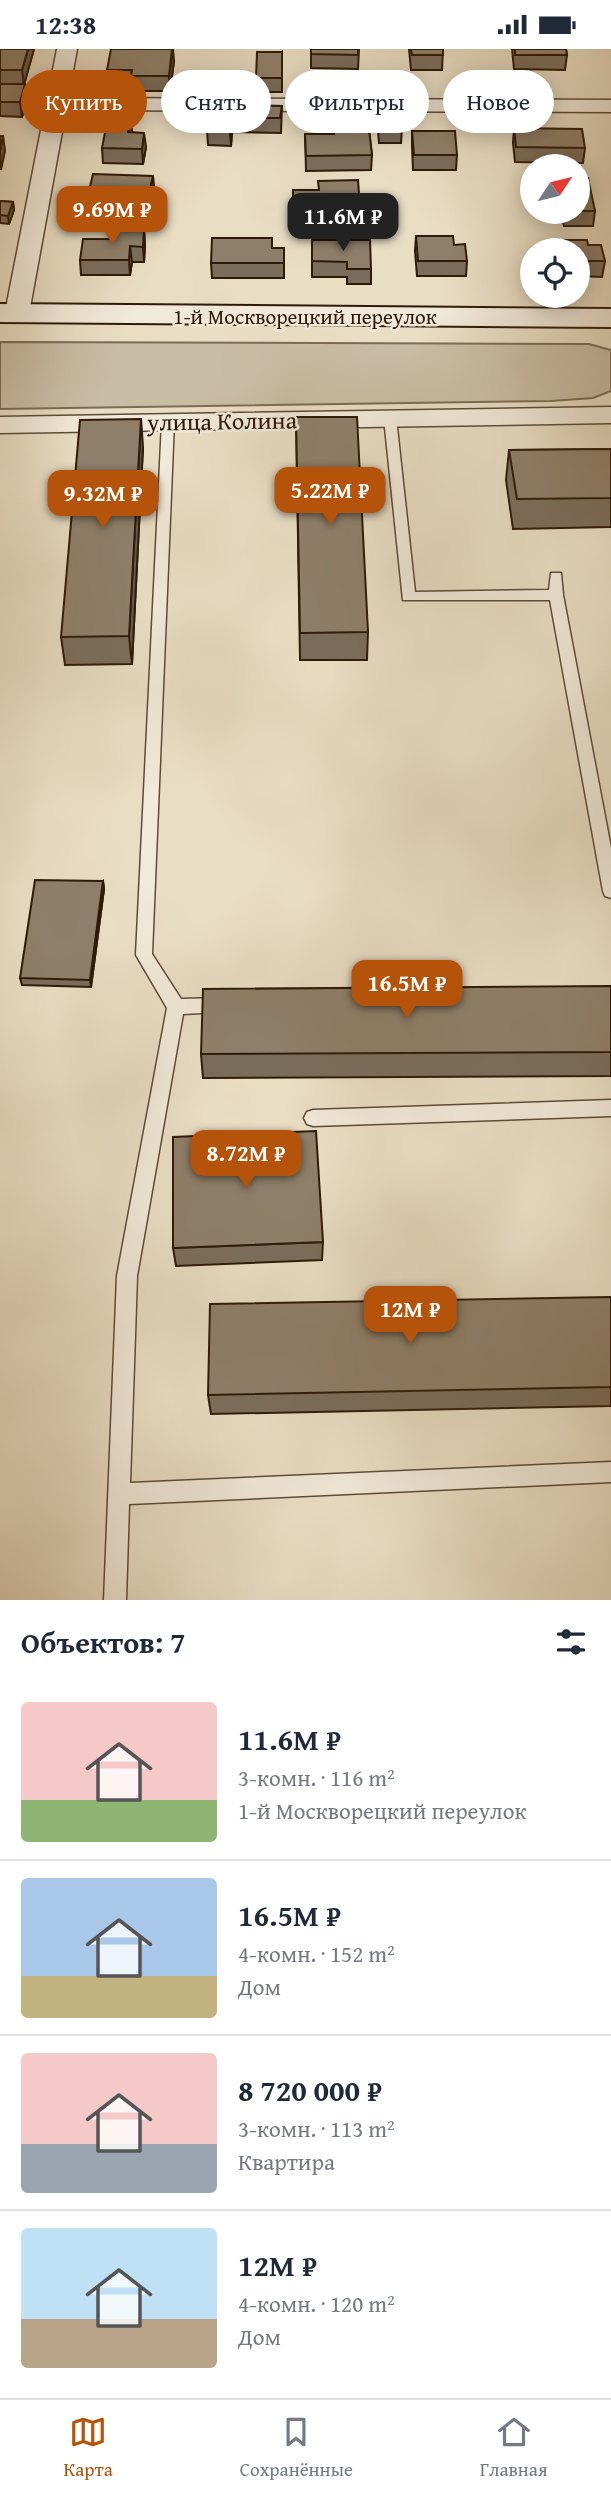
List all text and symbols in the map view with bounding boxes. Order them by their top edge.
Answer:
text: 12:38 [35,5,96,44]
chip: Купить [21,70,147,133]
chip: Снять [161,70,271,133]
chip: Фильтры [285,70,429,133]
chip: Новое [443,70,554,133]
north arrow [520,154,590,224]
map controls [520,154,590,308]
pin: 9.69M ₽ [47,187,177,246]
text: 9.69M ₽ [72,192,152,225]
pin: 11.6M ₽ [278,193,408,253]
text: 11.6M ₽ [303,199,383,232]
button: locate [520,238,590,308]
street label: 1-й Москворецкий переулок [173,301,437,332]
street label: улица Колина [146,402,298,440]
pin: 5.22M ₽ [265,468,395,527]
pin: 9.32M ₽ [38,470,168,530]
text: 5.22M ₽ [290,473,370,506]
text: 9.32M ₽ [63,476,143,509]
pin: 16.5M ₽ [342,961,472,1020]
text: 16.5M ₽ [367,966,447,999]
pin: 8.72M ₽ [181,1131,311,1190]
text: 8.72M ₽ [206,1136,286,1169]
pin: 12M ₽ [361,1287,459,1346]
text: 12M ₽ [380,1292,440,1325]
text: Объектов: 7 [21,1620,185,1664]
icon: filters [552,1623,590,1661]
text: 11.6M ₽ [238,1717,341,1761]
icon: home [77,1730,161,1814]
text: 3-комн. · 116 m² [238,1761,395,1794]
text: 1-й Москворецкий переулок [238,1794,527,1827]
text: 16.5M ₽ [238,1893,341,1937]
icon: home [77,1906,161,1990]
text: 4-комн. · 152 m² [238,1937,395,1970]
text: Дом [238,1970,281,2003]
text: 8 720 000 ₽ [238,2068,382,2112]
icon: home [77,2081,161,2165]
text: 3-комн. · 113 m² [238,2112,395,2145]
text: Квартира [238,2145,335,2178]
text: 12M ₽ [238,2243,317,2287]
icon: home [77,2256,161,2340]
text: 4-комн. · 120 m² [238,2287,395,2320]
text: Дом [238,2320,281,2353]
tab: Карта [63,2413,113,2483]
tab: Сохранённые [240,2413,353,2483]
tab: Главная [480,2413,548,2483]

